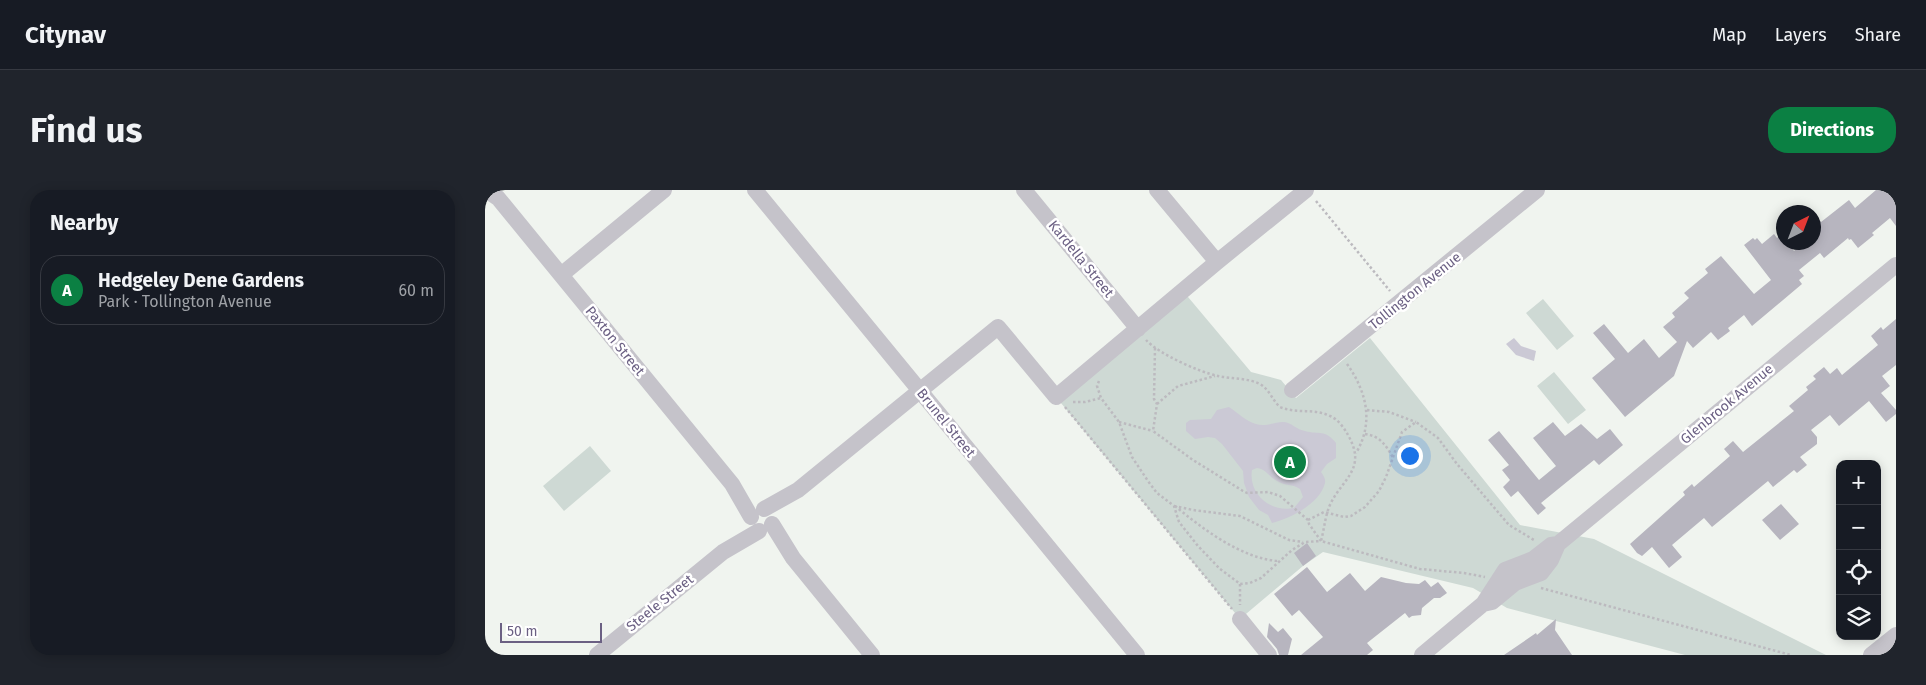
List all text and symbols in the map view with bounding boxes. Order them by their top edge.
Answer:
text: Citynav [25,21,106,49]
text: Map [1712,24,1747,46]
text: Layers [1775,24,1827,46]
text: Share [1855,24,1901,46]
button: Directions [1768,107,1896,153]
text: Find us [30,109,142,151]
north arrow [1776,205,1821,250]
text: Nearby [50,210,118,236]
street label: Kardella Street [1045,217,1118,302]
street label: Tollington Avenue [1365,249,1465,333]
text: Hedgeley Dene Gardens [98,269,304,292]
text: A [62,281,72,300]
text: 60 m [399,281,434,300]
text: Park · Tollington Avenue [98,292,272,311]
street label: Paxton Street [582,303,649,380]
street label: Glenbrook Avenue [1677,360,1777,448]
street label: Brunel Street [913,385,980,462]
pin: A [1274,443,1306,481]
your location [1397,443,1423,469]
map controls [1836,460,1881,640]
button: + [1836,460,1881,505]
button: − [1836,505,1881,550]
button: locate [1836,550,1881,595]
street label: Steele Street [623,570,698,635]
button: layers [1836,595,1881,640]
scale bar [500,620,603,643]
text: 50 m [507,623,538,640]

